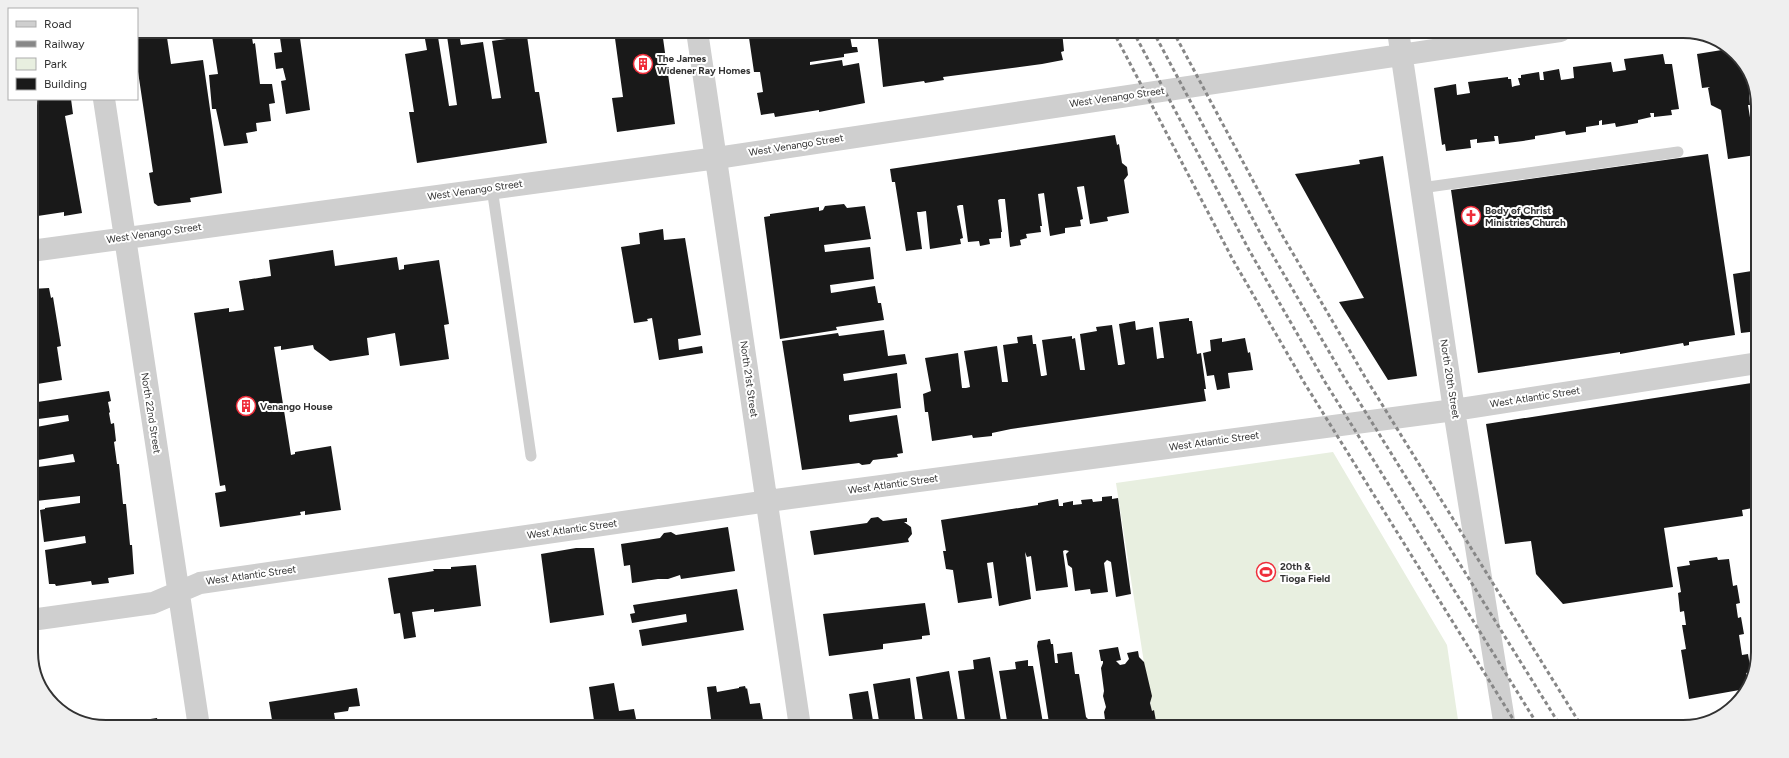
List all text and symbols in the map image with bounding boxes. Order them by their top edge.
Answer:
legend [8,8,138,100]
text: Road [44,17,72,31]
text: Railway [44,37,85,51]
place label: The James Widener Ray Homes [657,52,751,77]
building icon: The James Widener Ray Homes [632,53,654,75]
text: Park [44,57,67,71]
text: Building [44,77,87,91]
street label: West Venango Street [1069,84,1166,110]
street label: West Venango Street [748,131,845,159]
street label: West Venango Street [427,177,524,203]
place label: Body of Christ Ministries Church [1485,204,1566,229]
church icon: Body of Christ Ministries Church [1460,205,1482,227]
street label: West Venango Street [106,220,203,246]
street label: North 20th Street [1437,338,1463,420]
street label: North 21st Street [737,340,761,418]
street label: North 22nd Street [138,372,164,455]
street label: West Atlantic Street [1489,383,1581,411]
building icon: Venango House [235,395,257,417]
place label: Venango House [260,400,333,413]
street label: West Atlantic Street [1168,428,1260,454]
street label: West Atlantic Street [847,471,939,497]
street label: West Atlantic Street [526,516,618,542]
place label: 20th & Tioga Field [1280,560,1330,585]
sports icon: 20th & Tioga Field [1255,561,1277,583]
street label: West Atlantic Street [205,562,297,588]

